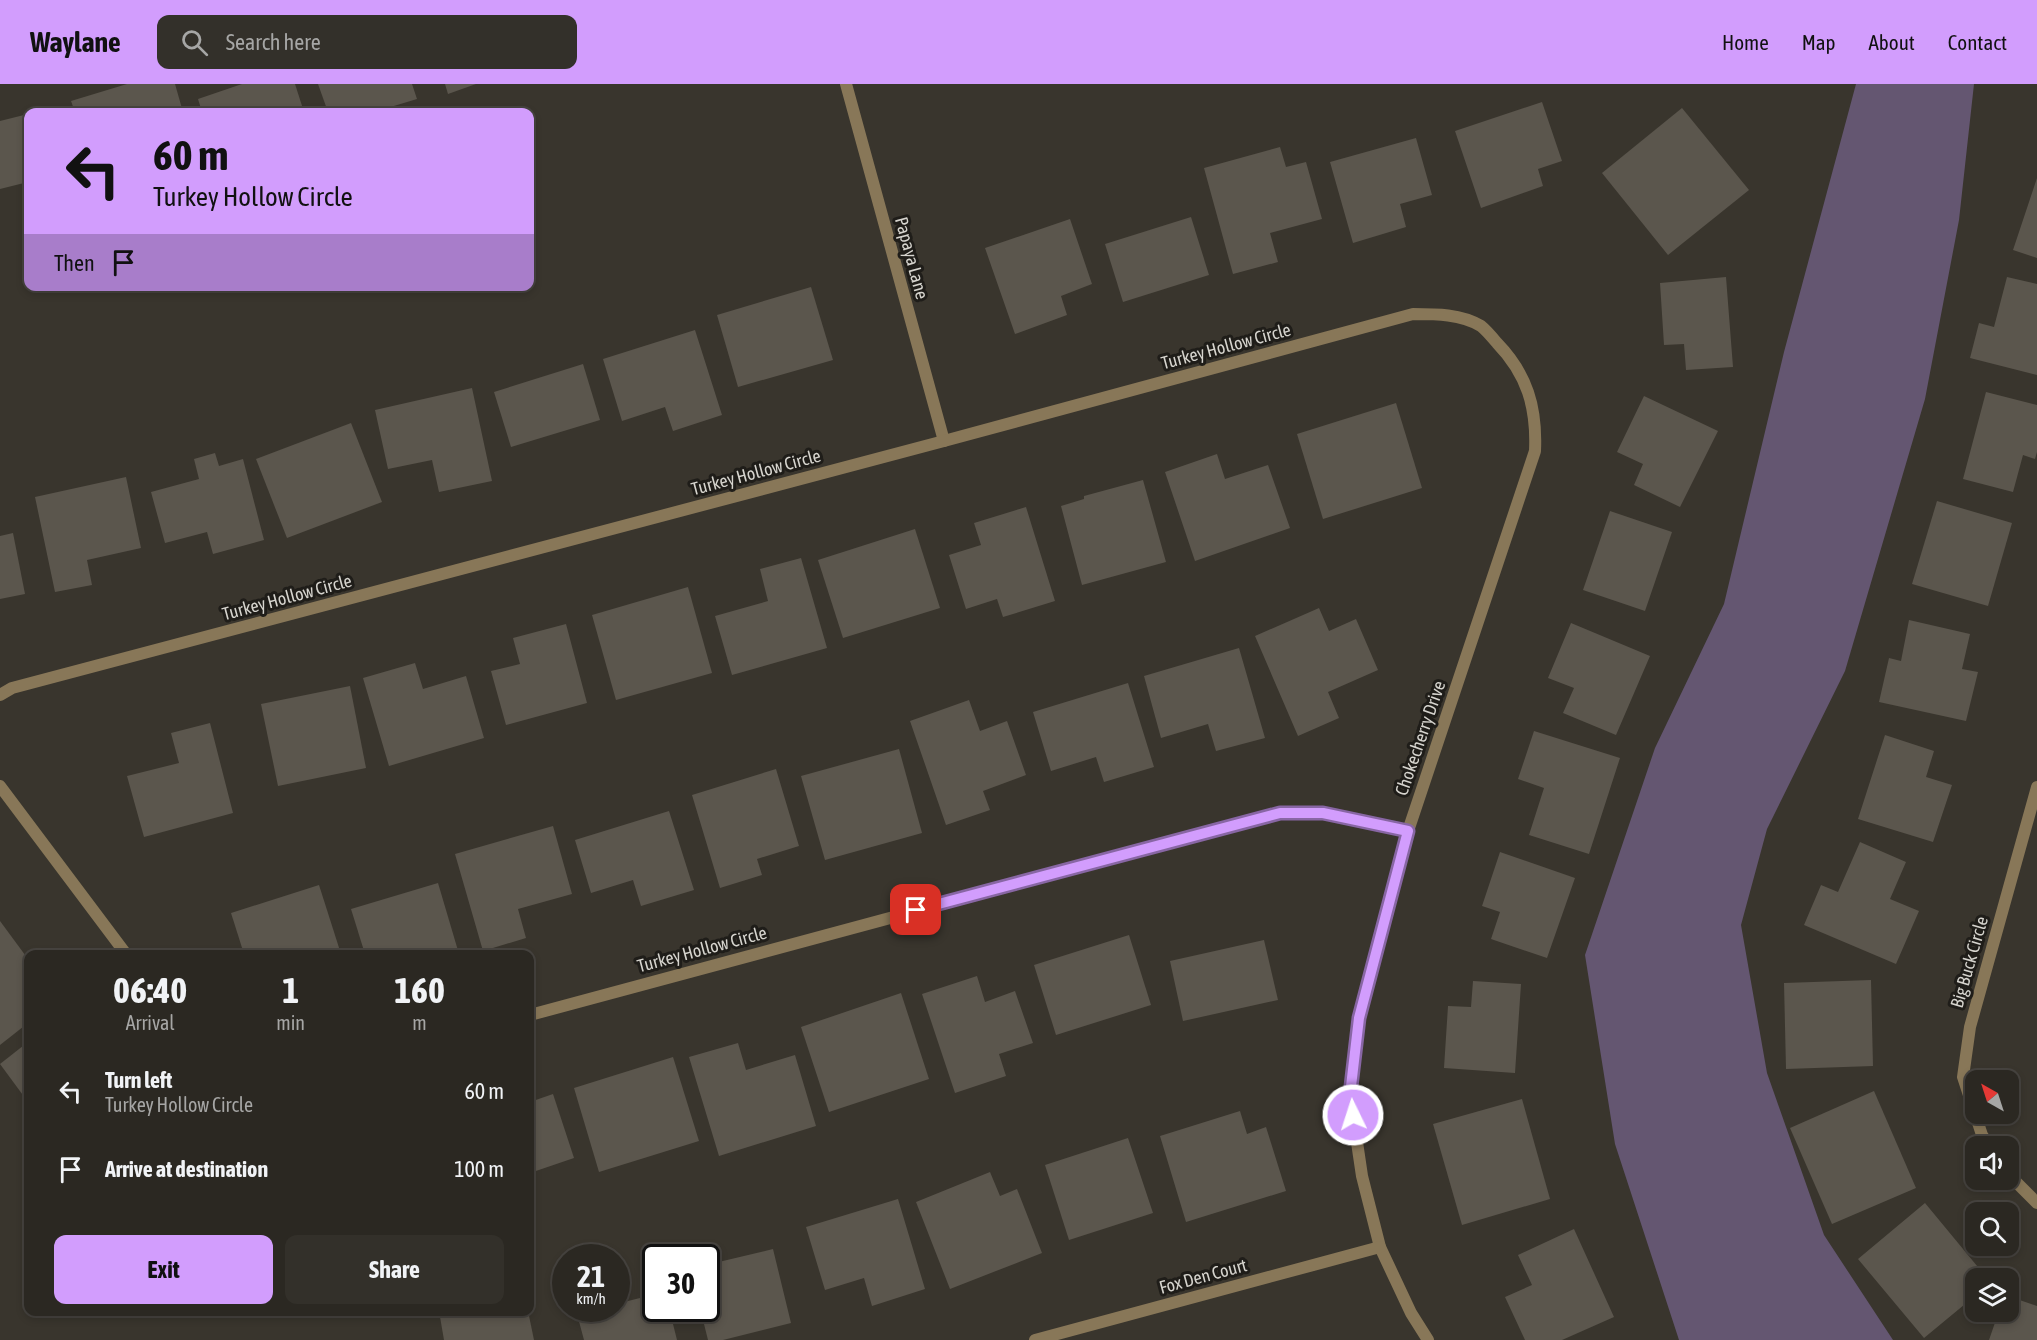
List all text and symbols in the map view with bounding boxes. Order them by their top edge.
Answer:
search box [157,15,577,69]
text: Waylane [30,26,121,58]
icon: search [178,26,211,59]
text: Search here [226,29,321,55]
text: Home [1722,30,1769,54]
text: Map [1802,30,1836,54]
text: About [1869,30,1915,54]
text: Contact [1948,30,2007,54]
text: 60 m [153,131,228,179]
icon: left [54,132,132,210]
text: Turkey Hollow Circle [153,181,353,212]
street label: Papaya Lane [891,215,933,301]
icon: arrive [107,246,140,279]
text: Then [54,250,95,276]
street label: Turkey Hollow Circle [1159,319,1293,373]
street label: Turkey Hollow Circle [689,445,823,499]
street label: Turkey Hollow Circle [220,570,354,624]
street label: Chokecherry Drive [1391,678,1449,798]
pin [890,884,941,935]
icon: arrive [899,893,932,926]
street label: Big Buck Circle [1946,914,1992,1010]
street label: Turkey Hollow Circle [635,922,769,976]
text: 06:40 [113,969,187,1011]
text: 1 [282,969,299,1011]
text: 160 [394,969,445,1011]
text: Arrival [126,1011,175,1034]
text: min [276,1011,305,1034]
text: m [412,1011,427,1034]
text: Turn left [105,1067,172,1093]
north arrow [1965,1070,2019,1124]
map controls [1965,1070,2019,1322]
icon: left [54,1075,87,1108]
text: 60 m [464,1078,504,1104]
position arrow [1321,1083,1385,1147]
text: Turkey Hollow Circle [105,1093,253,1116]
button: sound [1965,1136,2019,1190]
icon: arrive [54,1153,87,1186]
text: Arrive at destination [105,1156,268,1182]
text: 100 m [454,1156,504,1182]
button: search [1965,1202,2019,1256]
button: Exit [54,1235,273,1304]
button: Share [285,1235,504,1304]
speed limit sign: 30 [642,1244,720,1322]
street label: Fox Den Court [1157,1254,1249,1298]
text: 21 [577,1259,605,1293]
button: layers [1965,1268,2019,1322]
text: km/h [576,1290,606,1307]

